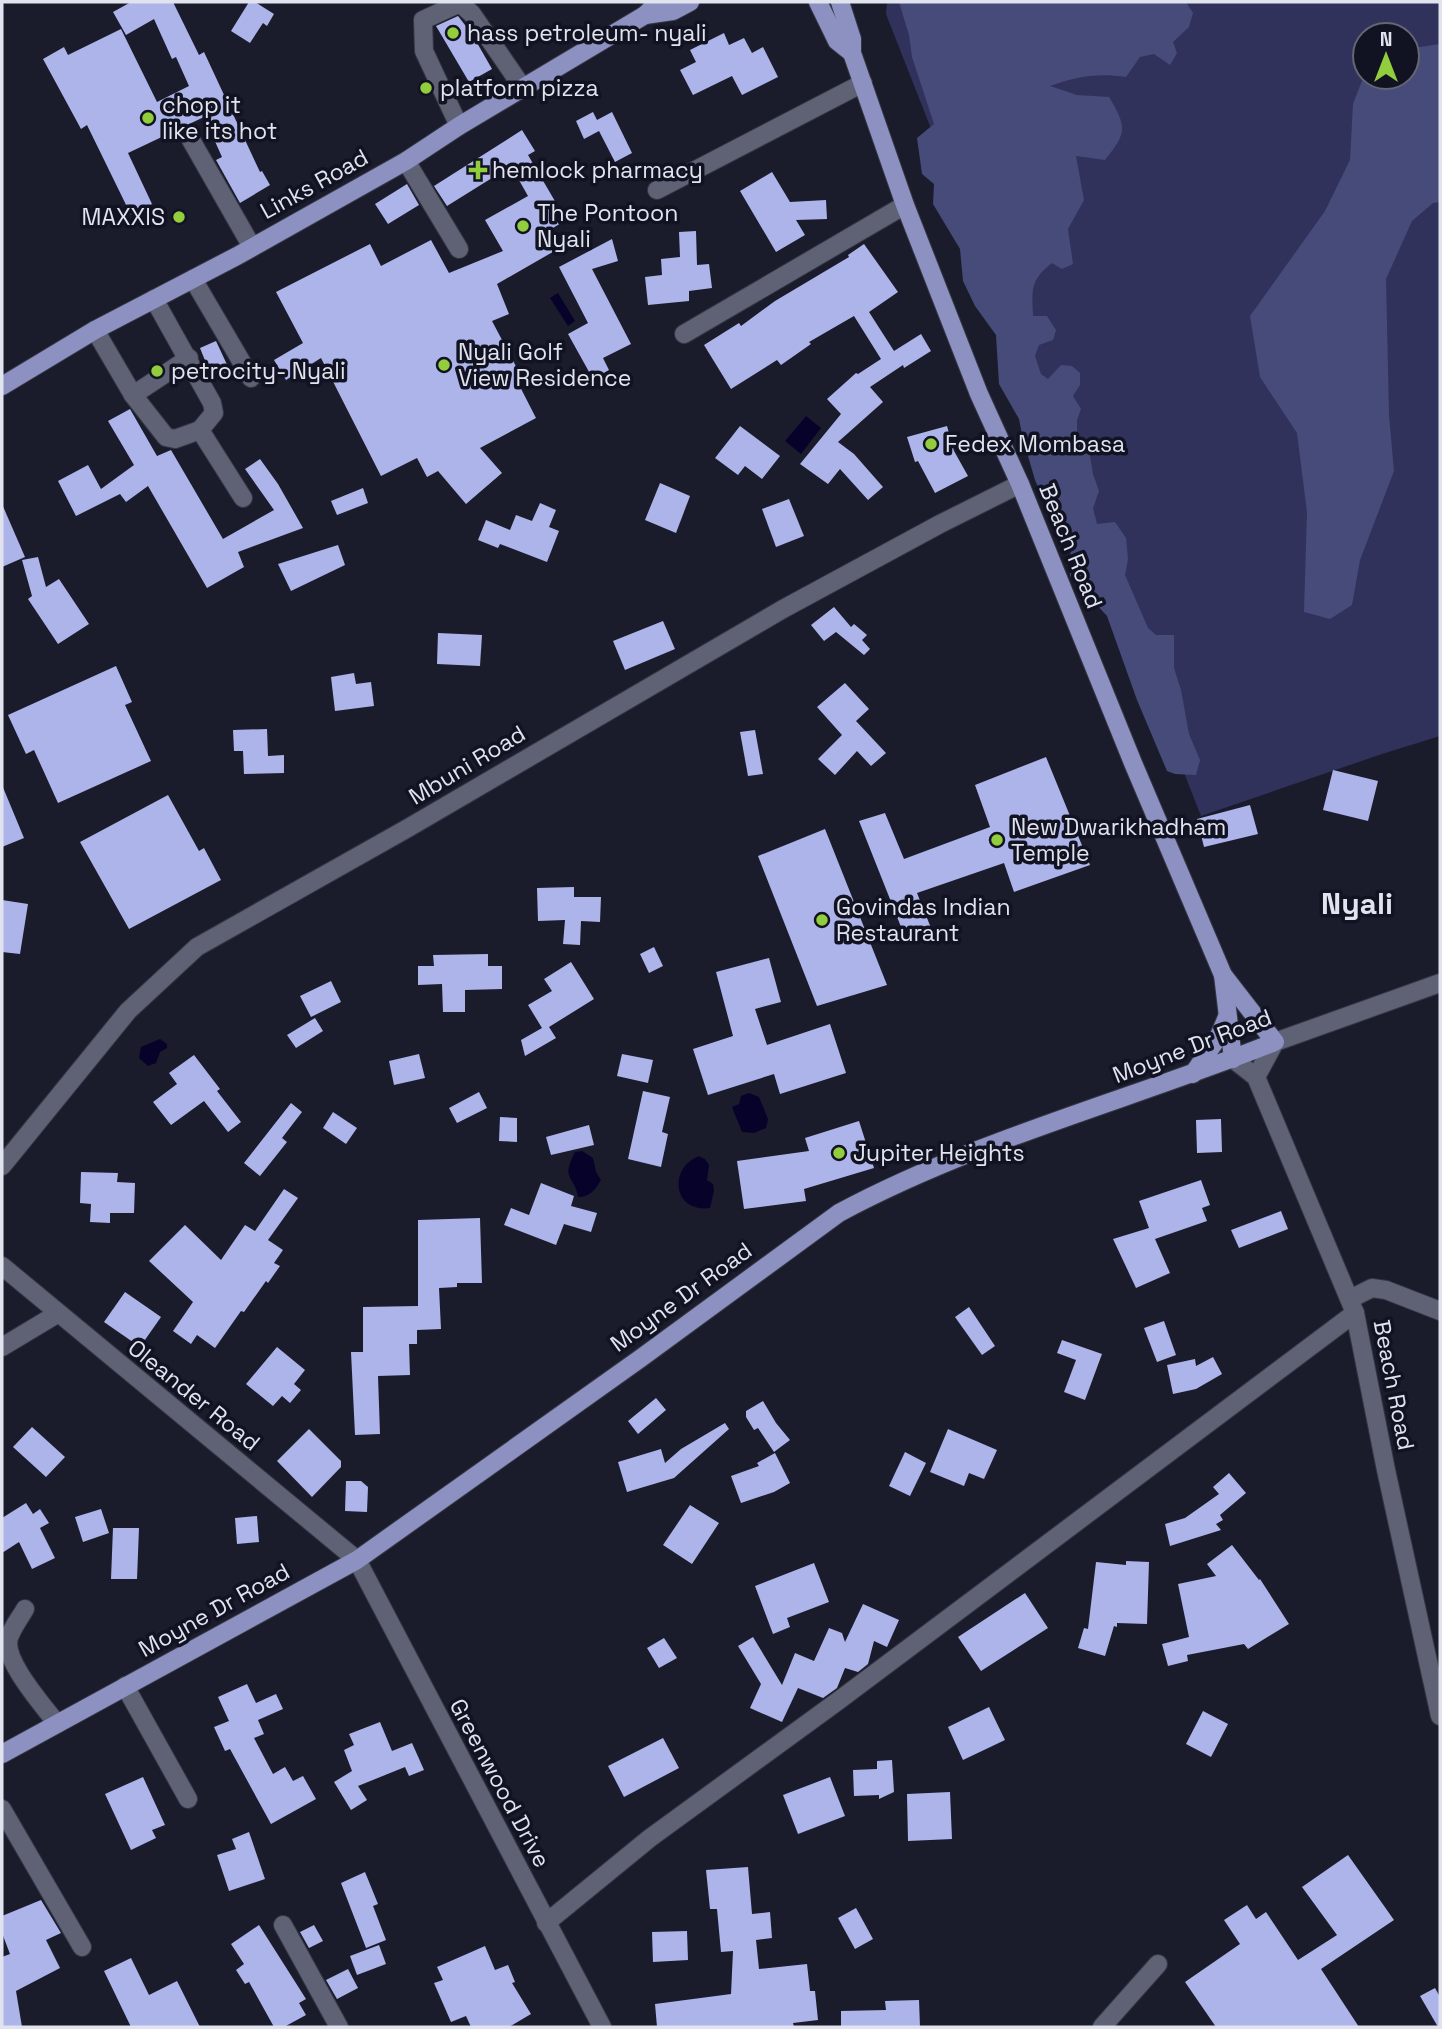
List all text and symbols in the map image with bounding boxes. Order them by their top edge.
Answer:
place label: hass petroleum- nyali [467,18,707,48]
north arrow [1351,21,1421,91]
marker: hass petroleum- nyali [445,25,461,41]
text: N [1380,27,1392,52]
place label: platform pizza [440,73,599,103]
marker: platform pizza [418,80,434,96]
place label: chop it like its hot [162,90,277,146]
marker: chop it like its hot [140,110,156,126]
street label: Links Road [255,142,373,226]
place label: hemlock pharmacy [492,155,703,185]
marker: hemlock pharmacy [470,162,486,178]
place label: The Pontoon Nyali [537,198,678,254]
place label: MAXXIS [82,202,165,232]
marker: MAXXIS [171,209,187,225]
marker: The Pontoon Nyali [515,218,531,234]
place label: Nyali Golf View Residence [458,337,631,393]
place label: petrocity- Nyali [171,356,346,386]
marker: Nyali Golf View Residence [436,357,452,373]
marker: petrocity- Nyali [149,363,165,379]
place label: Fedex Mombasa [945,429,1125,459]
marker: Fedex Mombasa [923,436,939,452]
street label: Beach Road [1032,479,1110,613]
street label: Mbuni Road [403,718,531,812]
place label: New Dwarikhadham Temple [1011,812,1226,868]
marker: New Dwarikhadham Temple [989,832,1005,848]
district label: Nyali [1321,884,1393,923]
place label: Govindas Indian Restaurant [836,892,1011,948]
marker: Govindas Indian Restaurant [814,912,830,928]
street label: Moyne Dr Road [1108,1002,1276,1090]
place label: Jupiter Heights [853,1138,1025,1168]
marker: Jupiter Heights [831,1145,847,1161]
street label: Moyne Dr Road [604,1235,758,1359]
street label: Beach Road [1367,1317,1421,1453]
street label: Oleander Road [122,1333,266,1457]
street label: Moyne Dr Road [133,1556,295,1664]
street label: Greenwood Drive [443,1693,557,1873]

